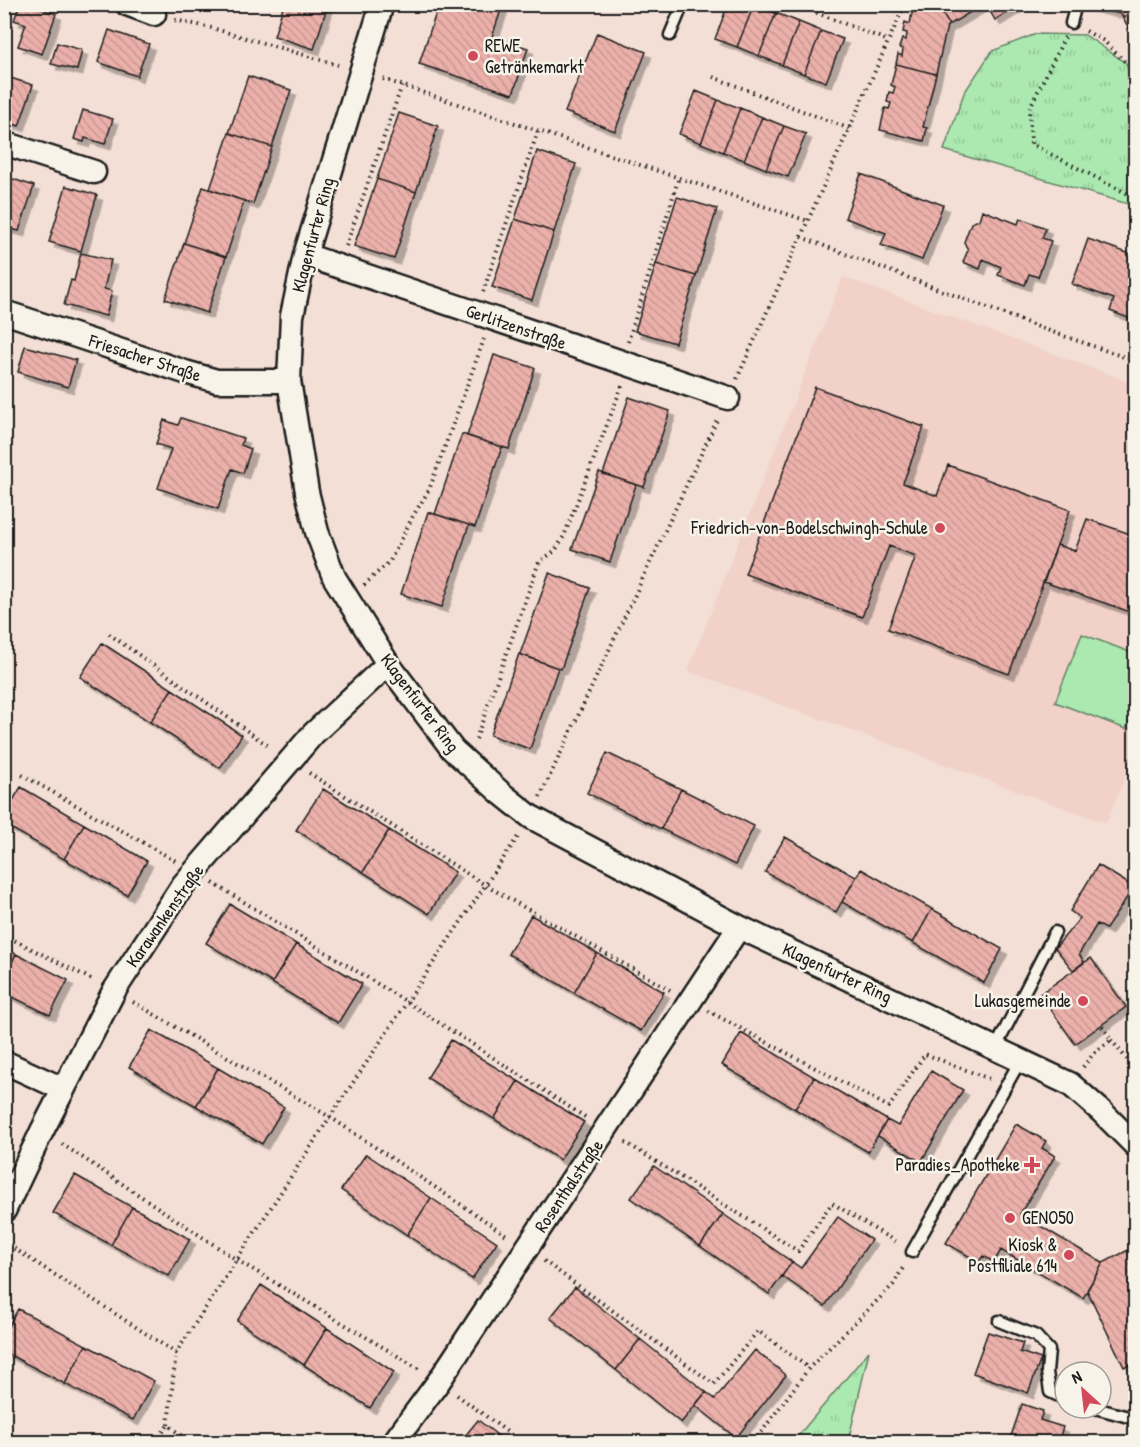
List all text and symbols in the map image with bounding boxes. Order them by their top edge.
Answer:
place label: REWE Getränkemarkt [485,33,584,79]
marker: REWE Getränkemarkt [466,49,480,63]
street label: Klagenfurter Ring [285,175,340,295]
street label: Gerlitzenstraße [463,298,570,355]
street label: Friesacher Straße [85,327,205,387]
place label: Friedrich-von-Bodelschwingh-Schule [690,515,928,540]
marker: Friedrich-von-Bodelschwingh-Schule [933,521,947,535]
street label: Klagenfurter Ring [375,648,466,757]
street label: Karawankenstraße [120,859,209,972]
street label: Klagenfurter Ring [778,936,896,1009]
place label: Lukasgemeinde [975,988,1071,1013]
marker: Lukasgemeinde [1076,994,1090,1008]
street label: Rosenthalstraße [528,1134,609,1237]
place label: Paradies_Apotheke [896,1152,1020,1177]
marker: Paradies_Apotheke [1025,1158,1039,1172]
place label: GENO50 [1022,1205,1074,1230]
marker: GENO50 [1003,1211,1017,1225]
place label: Kiosk & Postfiliale 614 [968,1232,1057,1278]
marker: Kiosk & Postfiliale 614 [1062,1248,1076,1262]
north arrow [1053,1360,1113,1420]
text: N [1067,1365,1085,1388]

